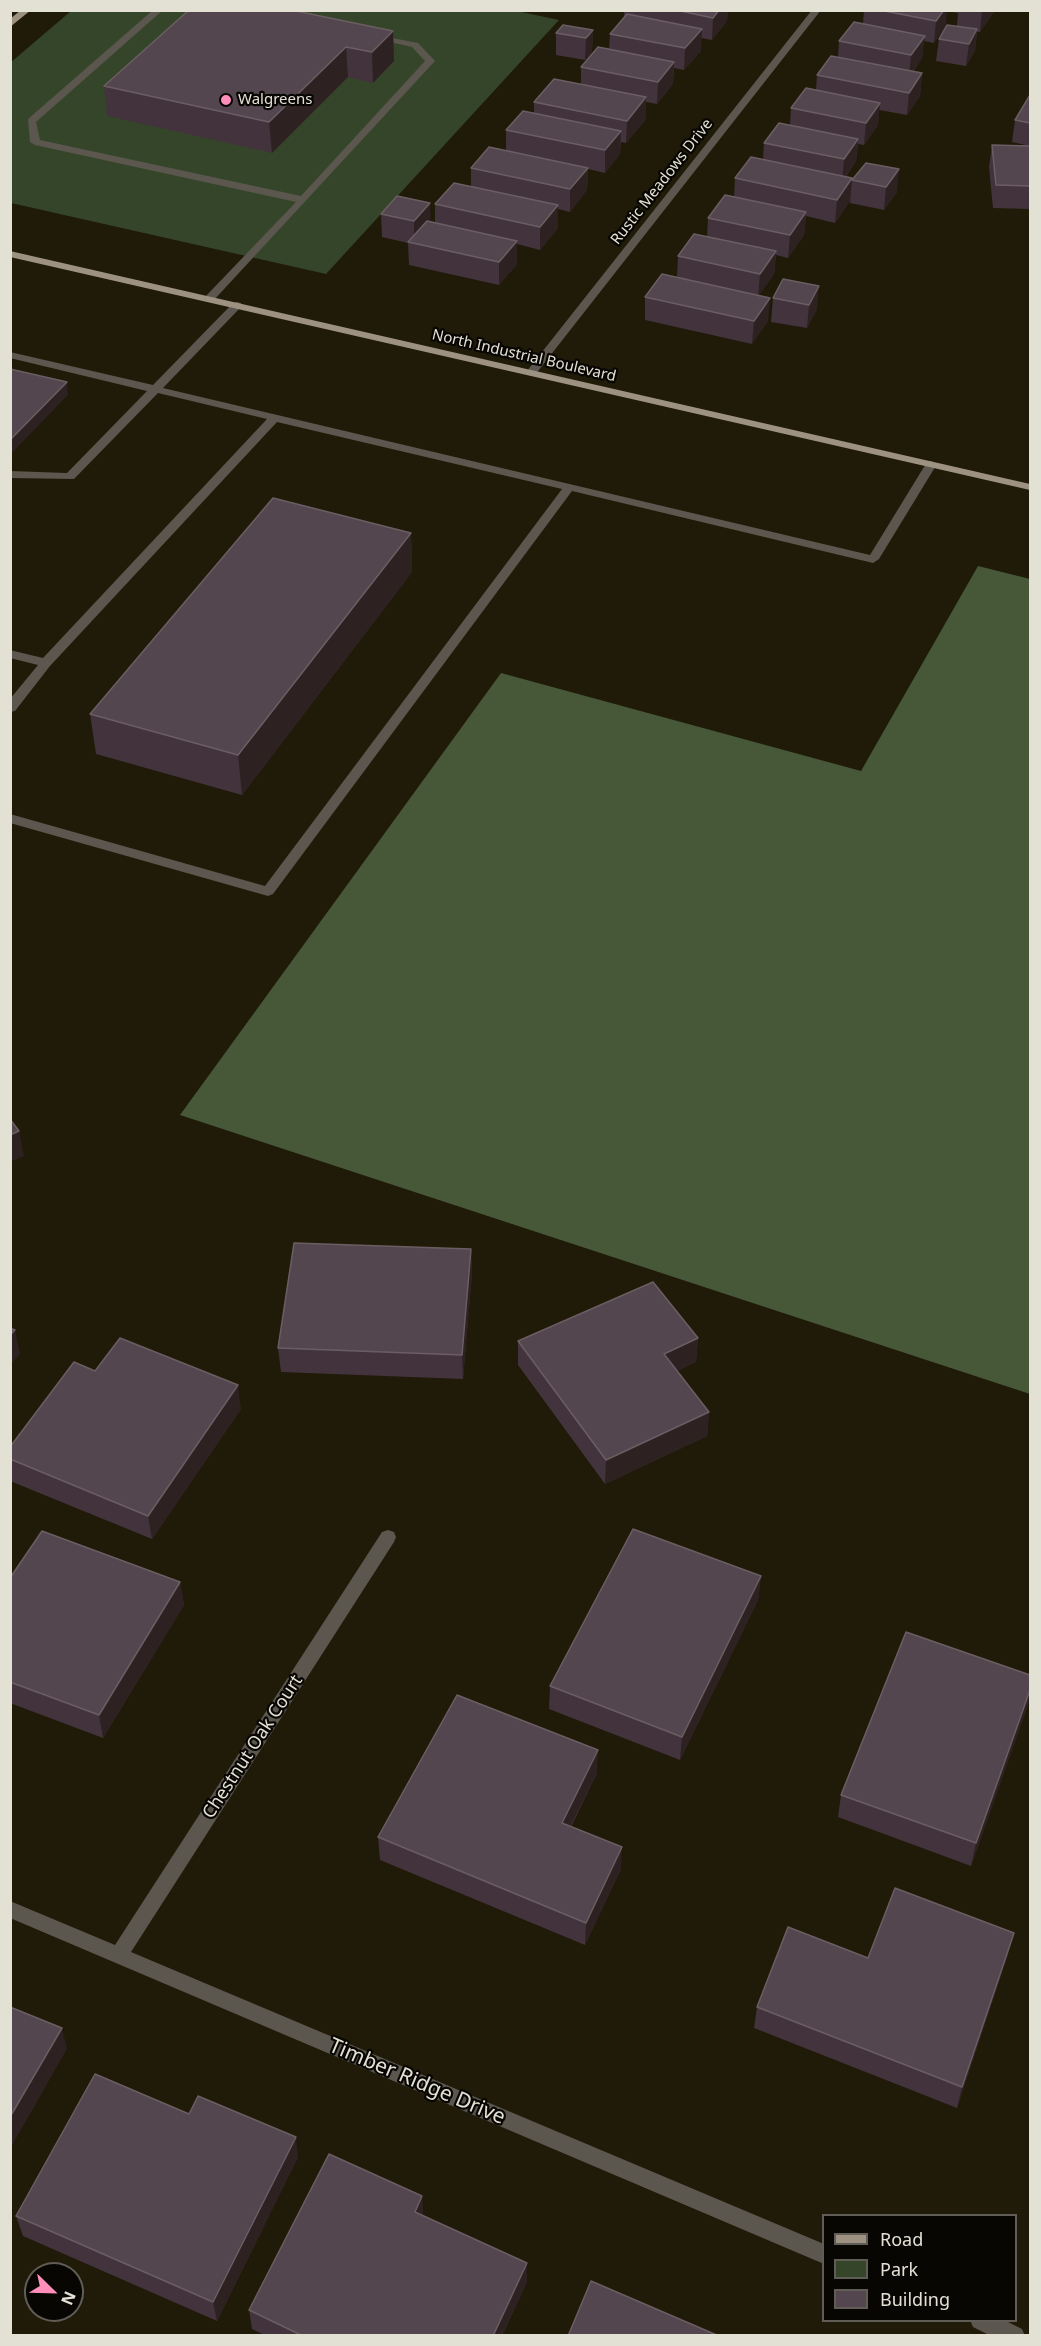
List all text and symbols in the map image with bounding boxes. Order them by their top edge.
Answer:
place label: Walgreens [238,91,312,109]
marker: Walgreens [219,93,233,107]
street label: Rustic Meadows Drive [607,116,717,248]
street label: North Industrial Boulevard [430,326,618,386]
street label: Chestnut Oak Court [198,1671,308,1823]
street label: Timber Ridge Drive [325,2033,509,2131]
legend [822,2214,1017,2322]
text: Road [880,2227,923,2251]
text: Park [880,2257,918,2281]
north arrow [24,2262,84,2322]
text: Building [880,2287,950,2311]
text: N [56,2288,81,2309]

